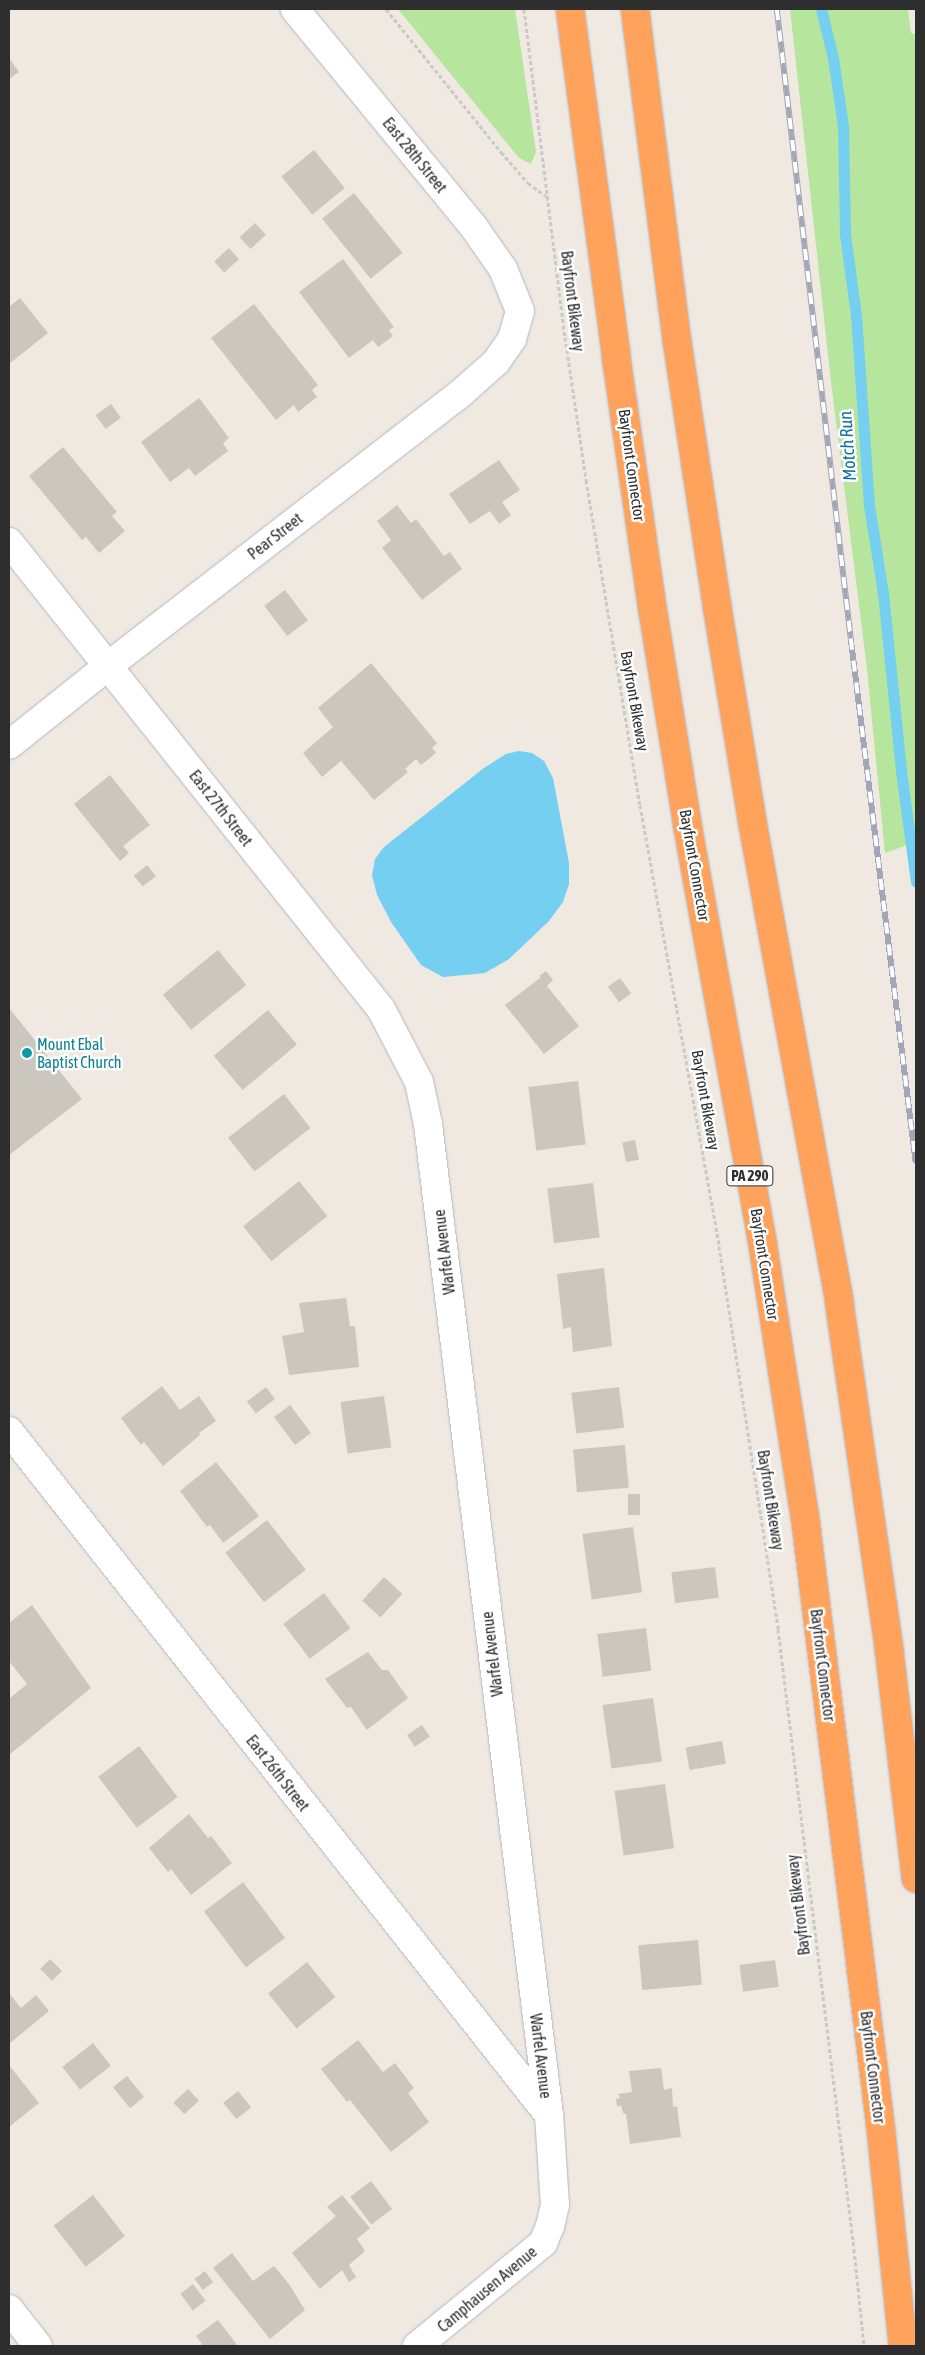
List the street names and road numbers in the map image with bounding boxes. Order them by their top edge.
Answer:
street label: East 28th Street [379,113,451,197]
street label: Bayfront Bikeway [557,250,589,352]
street label: Bayfront Connector [615,408,649,522]
street label: Pear Street [244,509,306,563]
street label: Bayfront Bikeway [617,649,653,753]
street label: East 27th Street [185,766,257,850]
street label: Bayfront Connector [676,808,714,922]
street label: Bayfront Bikeway [688,1048,724,1152]
road number: PA 290 [726,1164,774,1188]
street label: Bayfront Connector [747,1207,783,1321]
street label: Warfel Avenue [429,1208,459,1296]
street label: Bayfront Bikeway [754,1448,788,1552]
street label: Bayfront Connector [807,1608,839,1722]
street label: Warfel Avenue [477,1610,507,1698]
street label: East 26th Street [242,1731,314,1815]
street label: Bayfront Bikeway [782,1854,814,1956]
street label: Bayfront Connector [857,2010,889,2124]
street label: Warfel Avenue [526,2012,556,2100]
street label: Camphausen Avenue [433,2242,541,2336]

